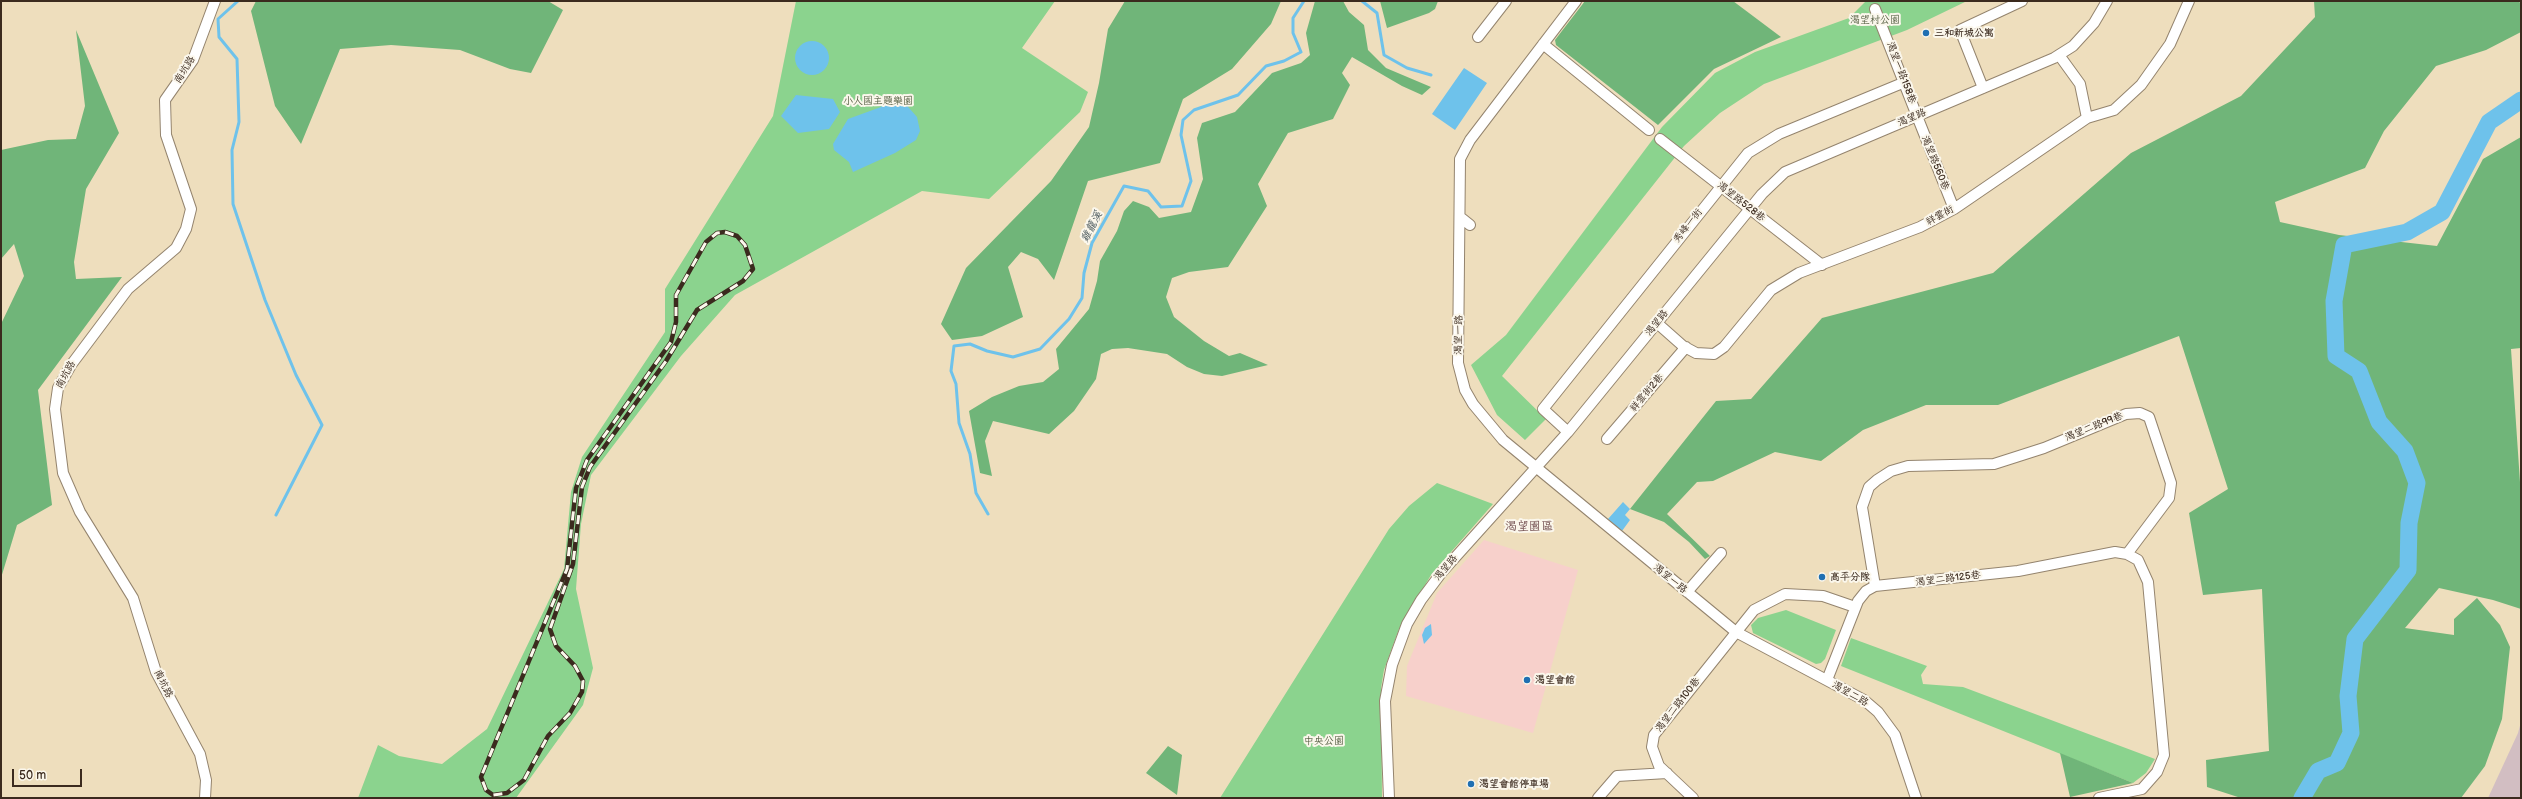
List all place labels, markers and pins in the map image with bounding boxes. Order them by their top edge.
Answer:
place label: 三和新城公寓 [1934,27,1994,39]
marker: 三和新城公寓 [1921,28,1931,38]
place label: 高平分隊 [1830,571,1870,583]
marker: 高平分隊 [1817,572,1827,582]
place label: 渴望會館 [1535,674,1575,686]
marker: 渴望會館 [1522,675,1532,685]
place label: 渴望會館停車場 [1479,778,1549,790]
marker: 渴望會館停車場 [1466,779,1476,789]

